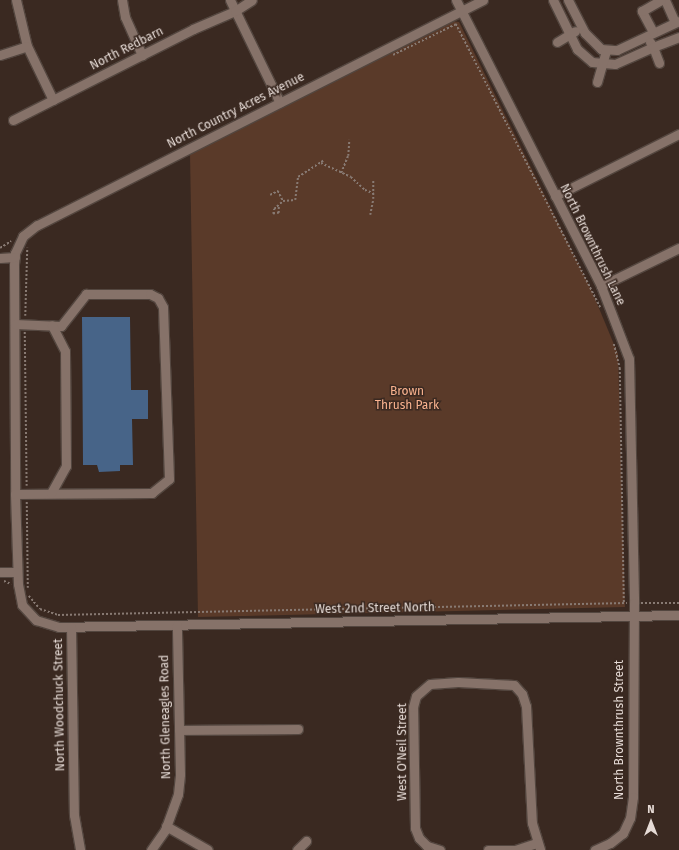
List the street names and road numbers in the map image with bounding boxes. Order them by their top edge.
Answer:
street label: North Redbarn [88,24,166,74]
street label: North Country Acres Avenue [165,70,307,152]
street label: North Brownthrush Lane [556,182,628,308]
street label: West 2nd Street North [315,601,435,617]
street label: North Woodchuck Street [52,639,68,771]
street label: North Gleneagles Road [158,655,174,779]
street label: North Brownthrush Street [613,660,627,800]
street label: West O'Neil Street [396,703,410,801]

